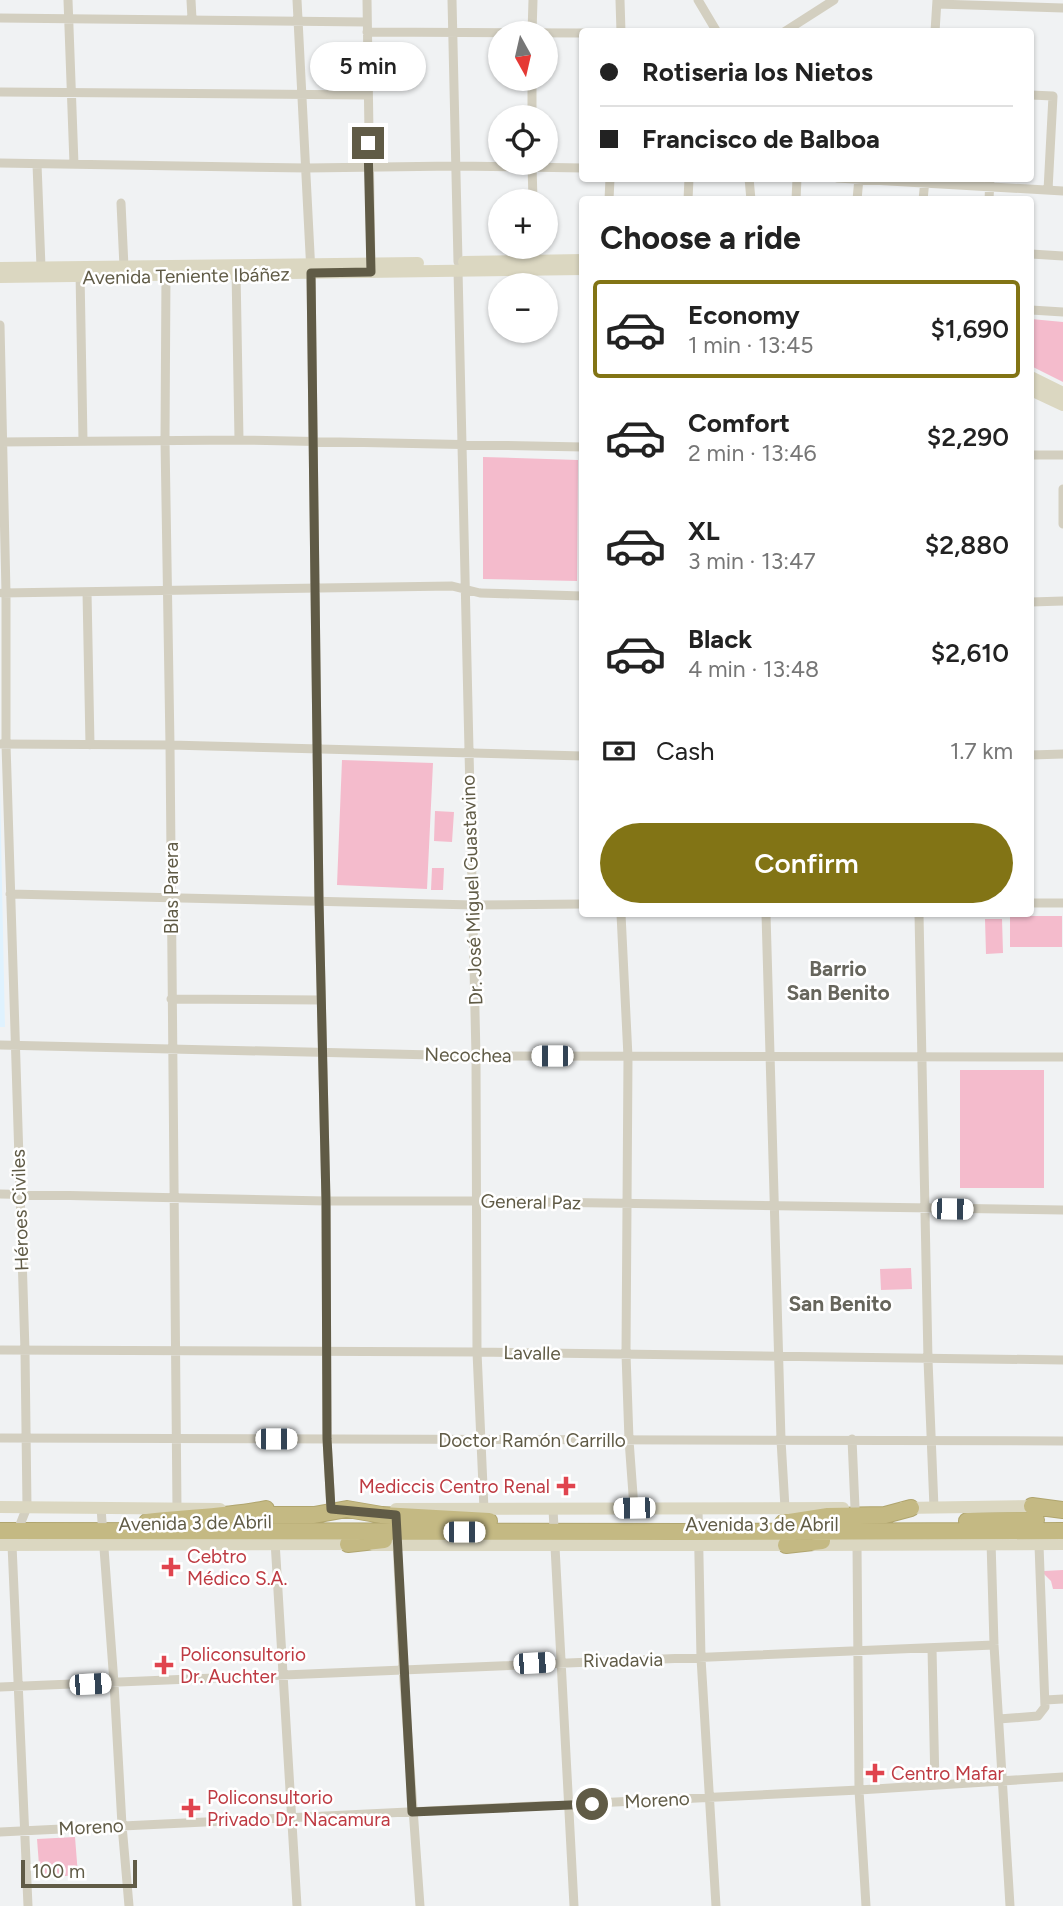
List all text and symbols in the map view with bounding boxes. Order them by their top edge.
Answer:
north arrow [488,21,558,91]
map controls [488,21,558,343]
callout: 5 min [310,41,426,90]
text: 5 min [339,52,397,80]
text: Rotiseria los Nietos [642,56,873,88]
button: locate [488,105,558,175]
text: Francisco de Balboa [642,123,880,155]
route end [352,127,384,159]
button: + [488,189,558,259]
text: Choose a ride [600,219,801,257]
street label: Avenida Teniente Ibáñez [82,263,290,289]
button: − [488,273,558,343]
icon: car [604,298,667,361]
text: Economy [688,299,800,331]
text: $1,690 [931,313,1009,345]
text: 1 min · 13:45 [688,331,813,359]
icon: car [604,406,667,469]
text: Comfort [688,407,790,439]
text: $2,290 [927,421,1009,453]
text: 2 min · 13:46 [688,439,817,467]
icon: car [604,514,667,577]
text: XL [688,515,720,547]
text: $2,880 [925,529,1009,561]
text: 3 min · 13:47 [688,547,816,575]
icon: car [604,622,667,685]
text: Black [688,623,752,655]
text: $2,610 [931,637,1009,669]
text: 4 min · 13:48 [688,655,819,683]
icon: cash [600,732,638,770]
text: Cash [656,735,715,767]
text: 1.7 km [950,737,1013,765]
street label: Dr. José Miguel Guastavino [456,774,488,1006]
button: Confirm [600,823,1013,903]
street label: Blas Parera [160,842,183,934]
district label: Barrio San Benito [786,956,890,1005]
street label: Necochea [424,1043,512,1067]
car [532,1046,574,1067]
street label: Héroes Civiles [6,1149,34,1271]
street label: General Paz [481,1190,581,1214]
car [931,1198,974,1220]
district label: San Benito [788,1291,892,1316]
street label: Lavalle [503,1341,561,1365]
car [256,1429,298,1450]
street label: Doctor Ramón Carrillo [438,1429,626,1452]
place label: Mediccis Centro Renal [359,1475,550,1498]
marker: Mediccis Centro Renal [556,1476,576,1496]
car [613,1497,656,1519]
street label: Avenida 3 de Abril [118,1510,272,1536]
street label: Avenida 3 de Abril [685,1513,839,1536]
car [444,1522,486,1543]
place label: Cebtro Médico S.A. [187,1545,287,1590]
marker: Cebtro Médico S.A. [161,1557,181,1577]
place label: Policonsultorio Dr. Auchter [180,1643,306,1688]
street label: Rivadavia [583,1648,663,1672]
car [513,1651,556,1675]
marker: Policonsultorio Dr. Auchter [154,1655,174,1675]
car [69,1672,112,1696]
place label: Centro Mafar [891,1762,1004,1785]
marker: Centro Mafar [865,1763,885,1783]
place label: Policonsultorio Privado Dr. Nacamura [207,1786,390,1831]
street label: Moreno [624,1787,690,1813]
route start [576,1788,608,1820]
marker: Policonsultorio Privado Dr. Nacamura [181,1798,201,1818]
street label: Moreno [58,1814,124,1840]
scale bar [21,1857,136,1889]
text: 100 m [32,1860,85,1883]

